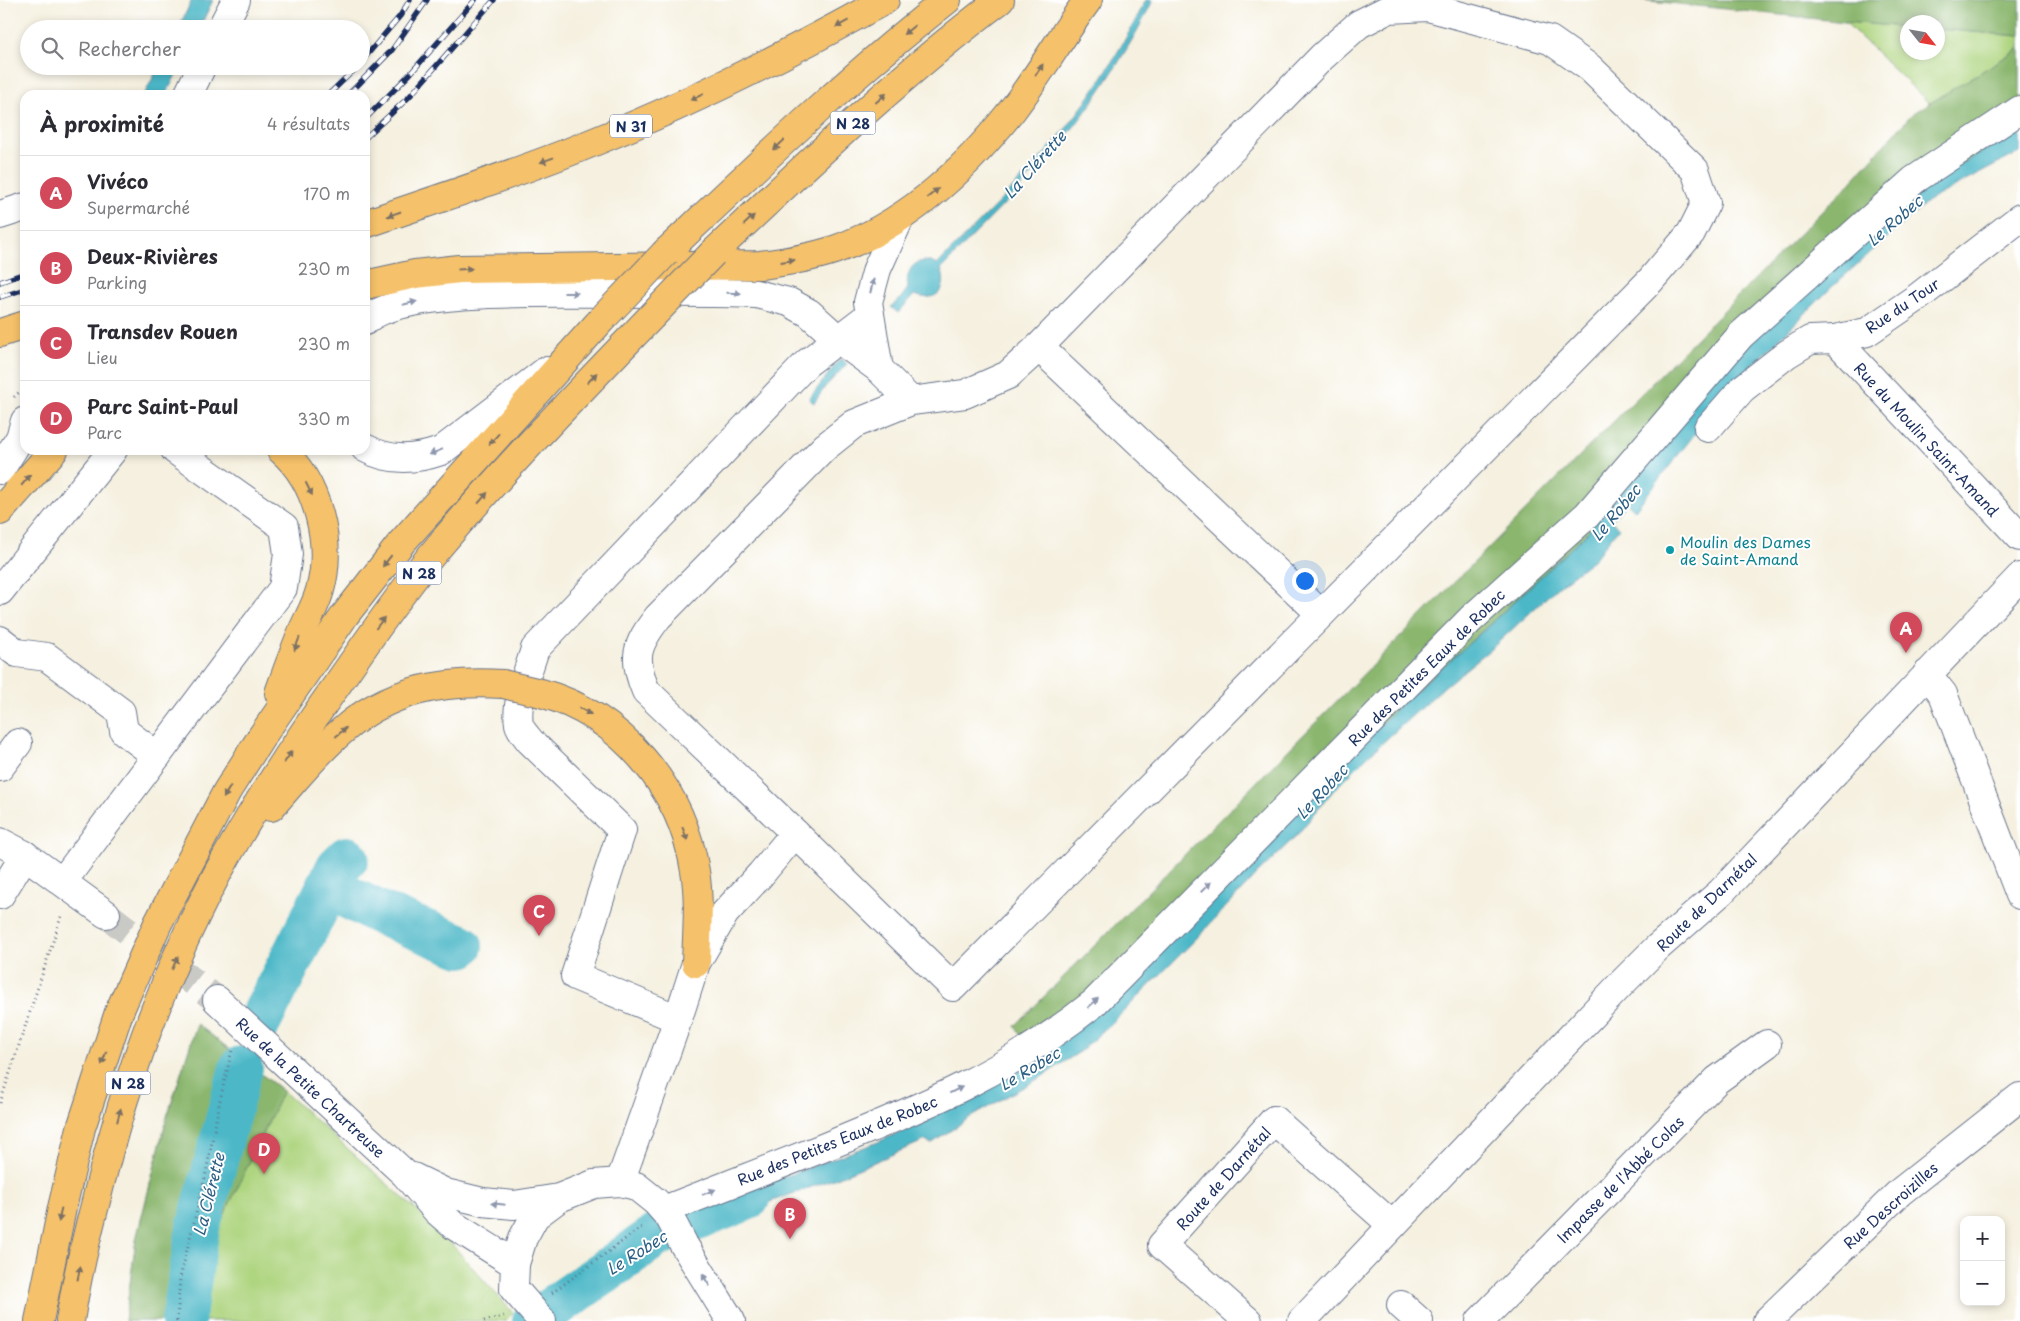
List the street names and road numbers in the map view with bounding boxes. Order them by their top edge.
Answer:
road number: N 28 [830,112,876,134]
road number: N 31 [610,114,652,138]
street label: Rue du Tour [1860,272,1944,338]
street label: Rue du Moulin Saint-Amand [1849,357,2005,521]
road number: N 28 [396,562,442,584]
street label: Rue des Petites Eaux de Robec [1342,583,1510,751]
street label: Route de Darnétal [1650,848,1762,956]
street label: Rue de la Petite Chartreuse [231,1012,391,1162]
road number: N 28 [106,1072,150,1094]
street label: Rue des Petites Eaux de Robec [733,1089,941,1191]
street label: Impasse de l'Abbé Colas [1551,1110,1689,1248]
street label: Route de Darnétal [1170,1121,1276,1235]
street label: Rue Descroizilles [1838,1156,1943,1254]

